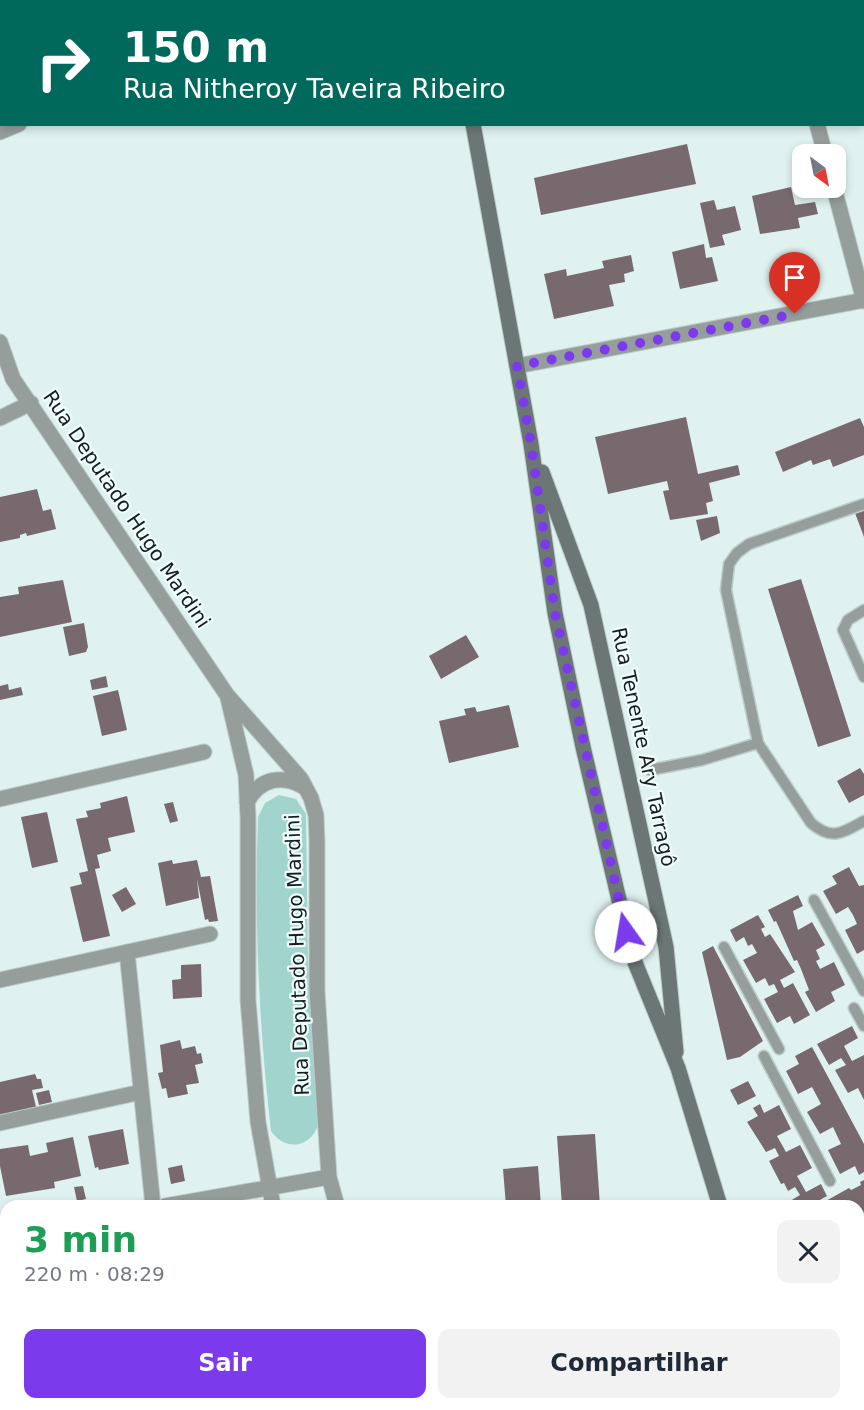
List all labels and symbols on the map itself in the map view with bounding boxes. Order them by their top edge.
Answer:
north arrow [792,144,846,198]
pin [769,252,820,314]
street label: Rua Deputado Hugo Mardini [38,386,216,632]
street label: Rua Tenente Ary Tarragô [607,625,681,869]
street label: Rua Deputado Hugo Mardini [280,814,314,1096]
position arrow [594,900,658,964]

